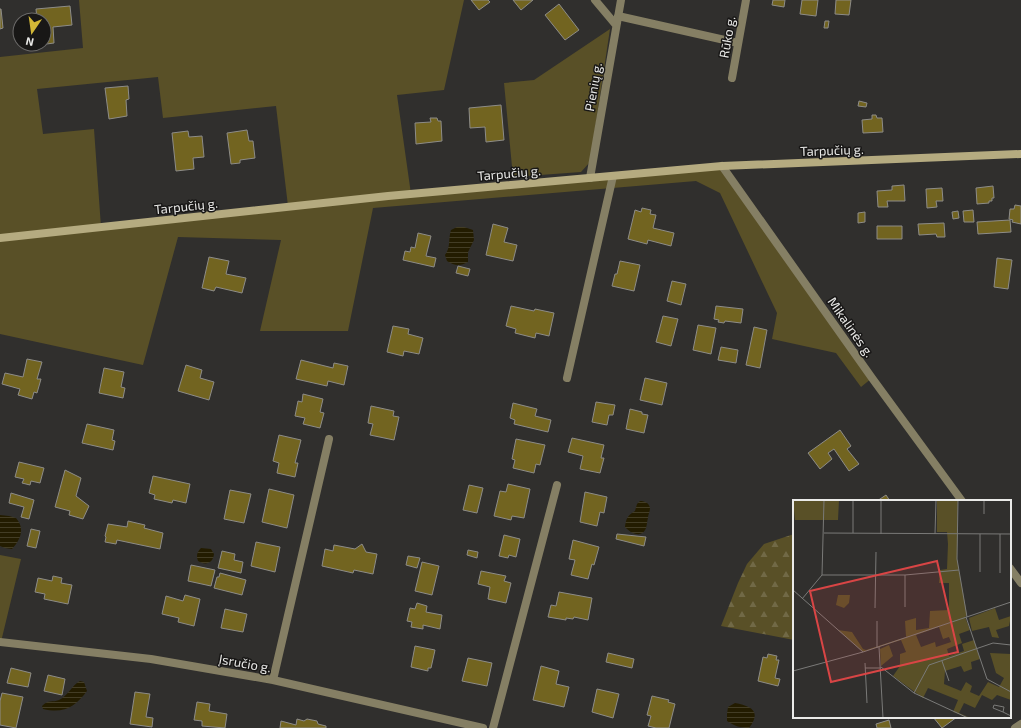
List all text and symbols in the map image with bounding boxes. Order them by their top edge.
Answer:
north arrow [12,12,52,52]
street label: Rūko g. [715,15,739,59]
text: N [24,35,35,49]
street label: Pienių g. [581,61,605,113]
street label: Tarpučių g. [800,141,864,159]
street label: Tarpučių g. [477,162,541,184]
street label: Tarpučių g. [153,195,219,217]
street label: Mikalinės g. [824,294,878,360]
inset map [793,500,1011,718]
street label: Įsručio g. [218,651,272,675]

